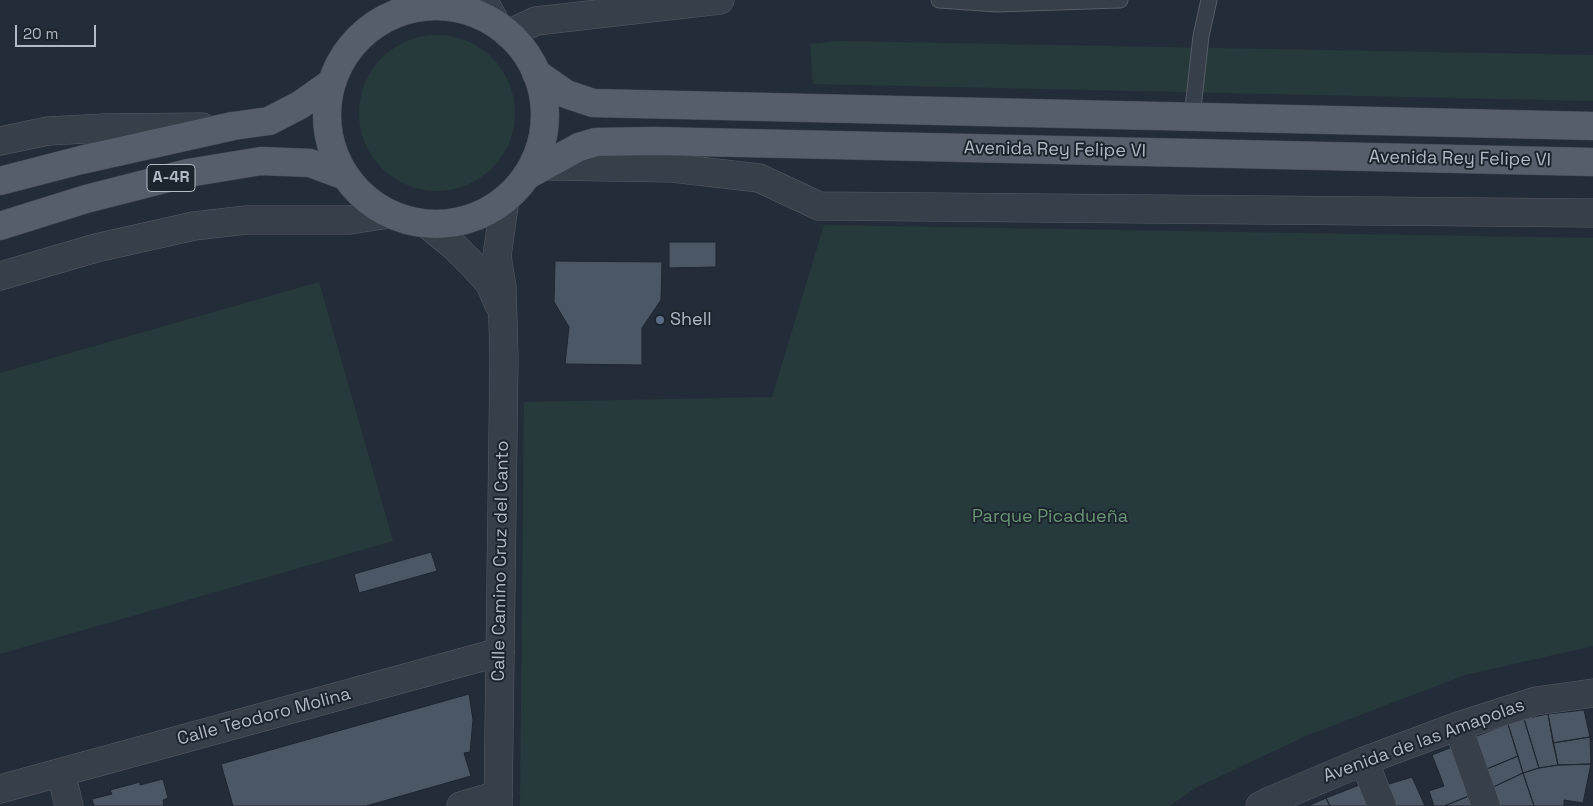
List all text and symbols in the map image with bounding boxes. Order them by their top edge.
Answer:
scale bar [18,15,99,47]
text: 20 m [23,24,58,43]
street label: Avenida Rey Felipe VI [964,138,1146,162]
street label: Avenida Rey Felipe VI [1369,147,1551,171]
road number: A-4R [147,164,195,192]
place label: Shell [670,309,712,331]
marker: Shell [654,314,666,326]
street label: Calle Camino Cruz del Canto [488,440,514,682]
park label: Parque Picadueña [972,506,1128,528]
street label: Calle Teodoro Molina [175,683,353,751]
street label: Avenida de las Amapolas [1320,694,1528,788]

